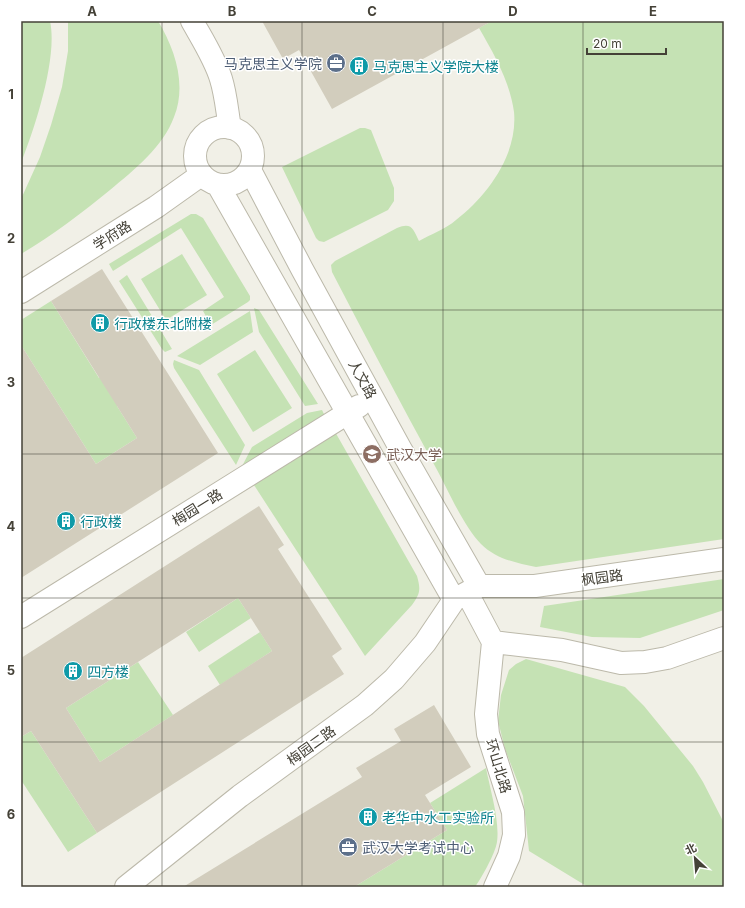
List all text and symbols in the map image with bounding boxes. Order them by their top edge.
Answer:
text: A [87,3,97,19]
text: B [228,3,237,19]
text: C [367,3,377,19]
text: D [508,3,518,19]
text: E [649,3,657,19]
scale bar [587,30,666,56]
text: 20 m [593,36,622,51]
office icon: 马克思主义学院 [325,52,347,74]
place label: 马克思主义学院 [224,55,322,72]
building icon: 马克思主义学院大楼 [348,55,370,77]
place label: 马克思主义学院大楼 [373,58,499,75]
text: 1 [8,86,14,102]
street label: 学府路 [90,217,134,253]
text: 2 [7,230,15,246]
building icon: 行政楼东北附楼 [89,312,111,334]
place label: 行政楼东北附楼 [114,315,212,332]
street label: 人文路 [345,357,381,401]
text: 3 [7,374,15,390]
school or university icon: 武汉大学 [361,443,383,465]
place label: 武汉大学 [386,446,442,463]
street label: 梅园一路 [169,485,225,529]
building icon: 行政楼 [55,510,77,532]
place label: 行政楼 [80,513,122,530]
text: 4 [7,518,16,534]
street label: 枫园路 [580,566,624,588]
building icon: 四方楼 [62,660,84,682]
text: 5 [7,662,15,678]
place label: 四方楼 [87,663,129,680]
street label: 梅园二路 [283,722,339,768]
street label: 环山北路 [483,737,515,795]
text: 6 [7,806,15,822]
building icon: 老华中水工实验所 [357,806,379,828]
place label: 老华中水工实验所 [382,809,494,826]
office icon: 武汉大学考试中心 [337,836,359,858]
north arrow [675,838,715,878]
place label: 武汉大学考试中心 [362,839,474,856]
text: 北 [683,840,699,858]

